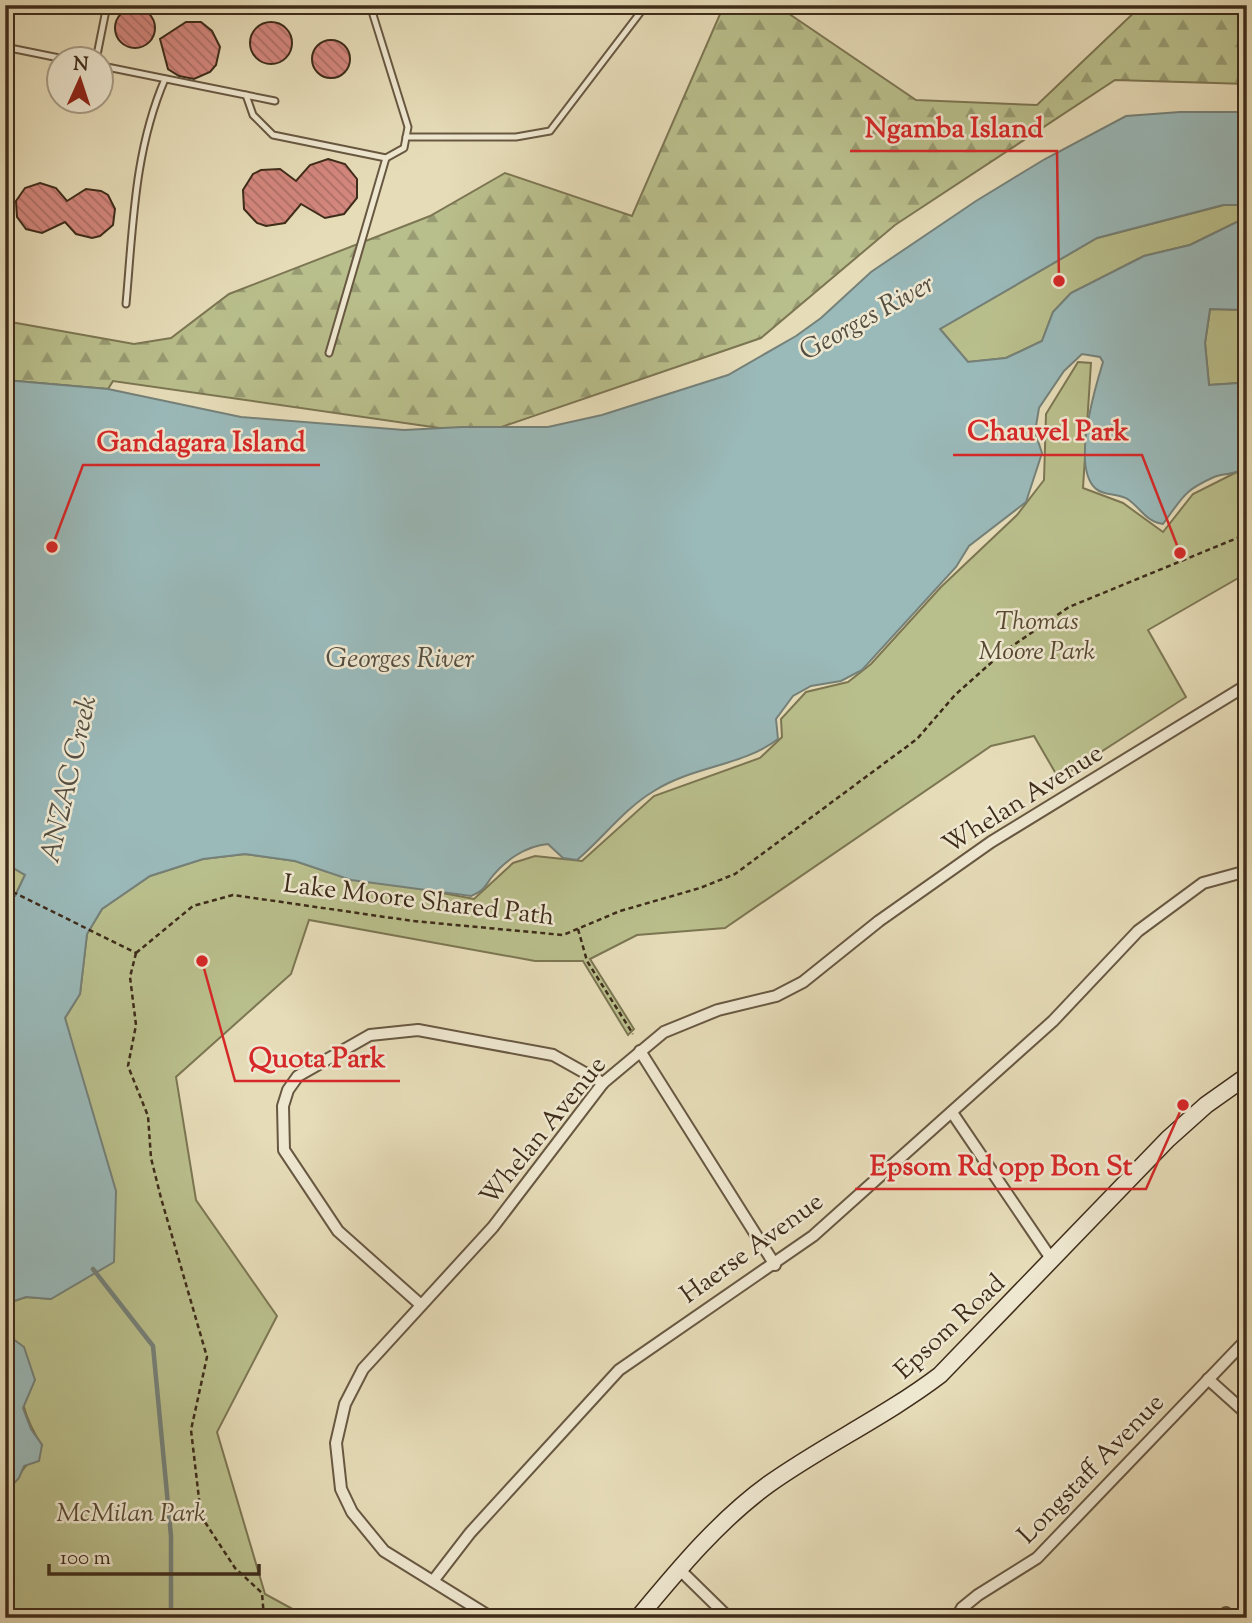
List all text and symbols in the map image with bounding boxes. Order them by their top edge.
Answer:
north arrow [46,46,116,116]
text: N [72,52,89,79]
callout: Ngamba Island [850,102,1057,151]
text: Ngamba Island [865,110,1043,150]
water label: Georges River [793,265,942,372]
callout: Chauvel Park [953,406,1142,455]
text: Chauvel Park [967,413,1130,453]
callout: Gandagara Island [83,416,320,465]
text: Gandagara Island [97,424,306,464]
park label: Thomas Moore Park [979,604,1096,671]
water label: Georges River [326,640,475,680]
water label: ANZAC Creek [31,692,109,867]
street label: Whelan Avenue [936,736,1111,864]
street label: Lake Moore Shared Path [281,866,556,936]
callout: Quota Park [235,1032,400,1081]
text: Quota Park [249,1040,386,1080]
street label: Whelan Avenue [472,1049,616,1214]
callout: Epsom Rd opp Bon St [855,1140,1146,1189]
text: Epsom Rd opp Bon St [870,1148,1133,1188]
street label: Haerse Avenue [673,1184,832,1314]
street label: Epsom Road [887,1266,1015,1389]
street label: Longstaff Avenue [1010,1386,1174,1553]
park label: McMilan Park [56,1496,206,1533]
scale bar [49,1532,259,1576]
text: 100 m [60,1544,111,1574]

